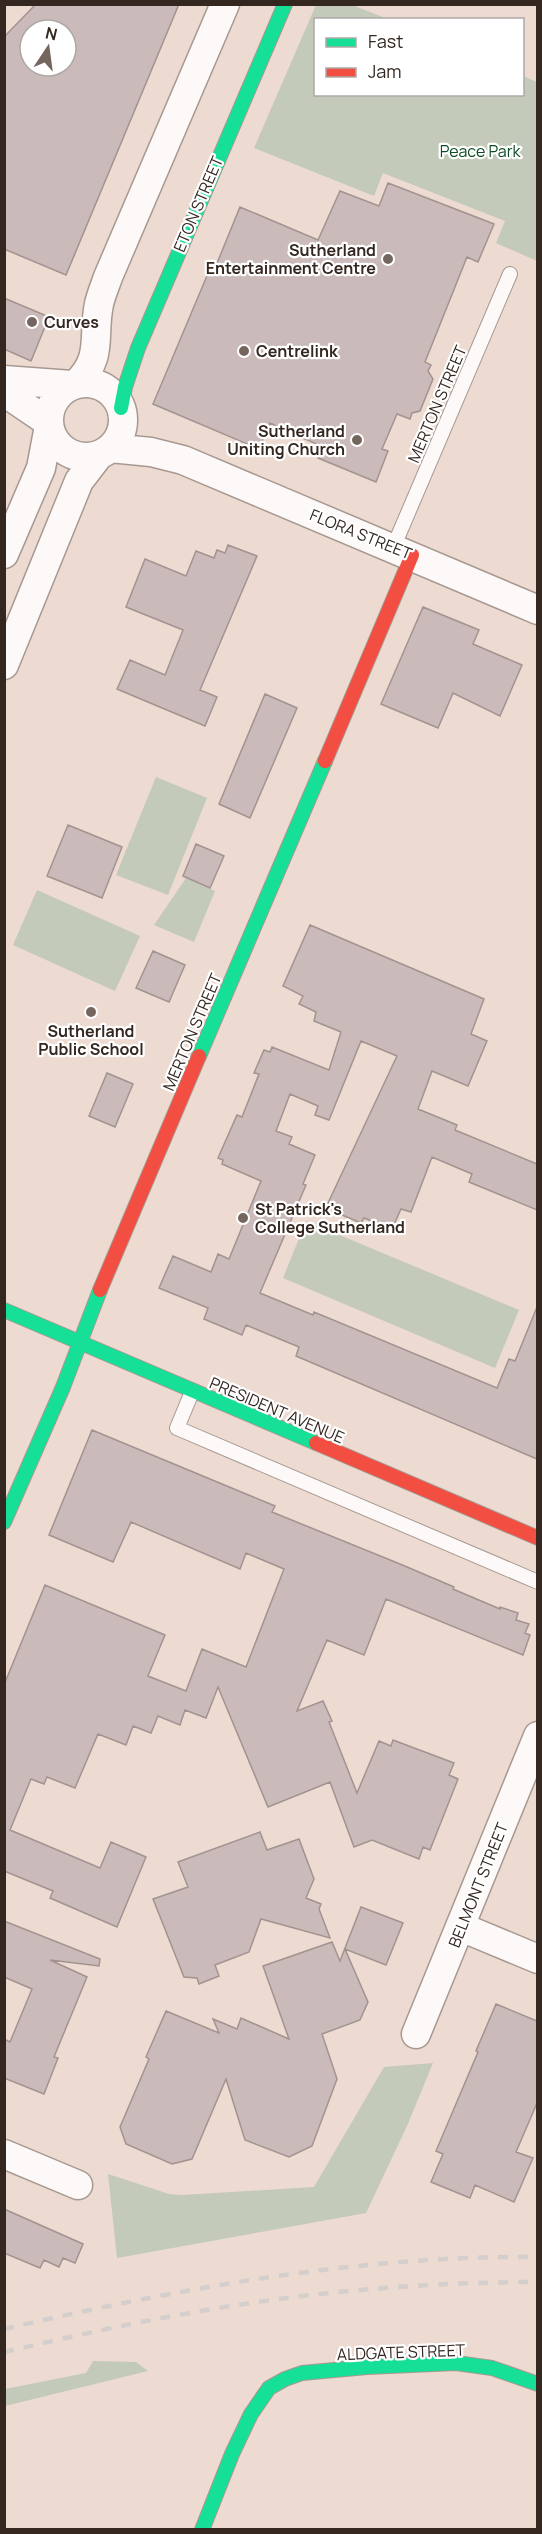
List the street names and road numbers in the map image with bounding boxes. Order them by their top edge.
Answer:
street label: ETON STREET [168,152,228,255]
street label: MERTON STREET [402,342,472,466]
street label: FLORA STREET [307,504,416,565]
street label: MERTON STREET [157,970,227,1094]
street label: PRESIDENT AVENUE [206,1372,348,1448]
street label: BELMONT STREET [443,1819,513,1951]
street label: ALDGATE STREET [336,2339,466,2365]

